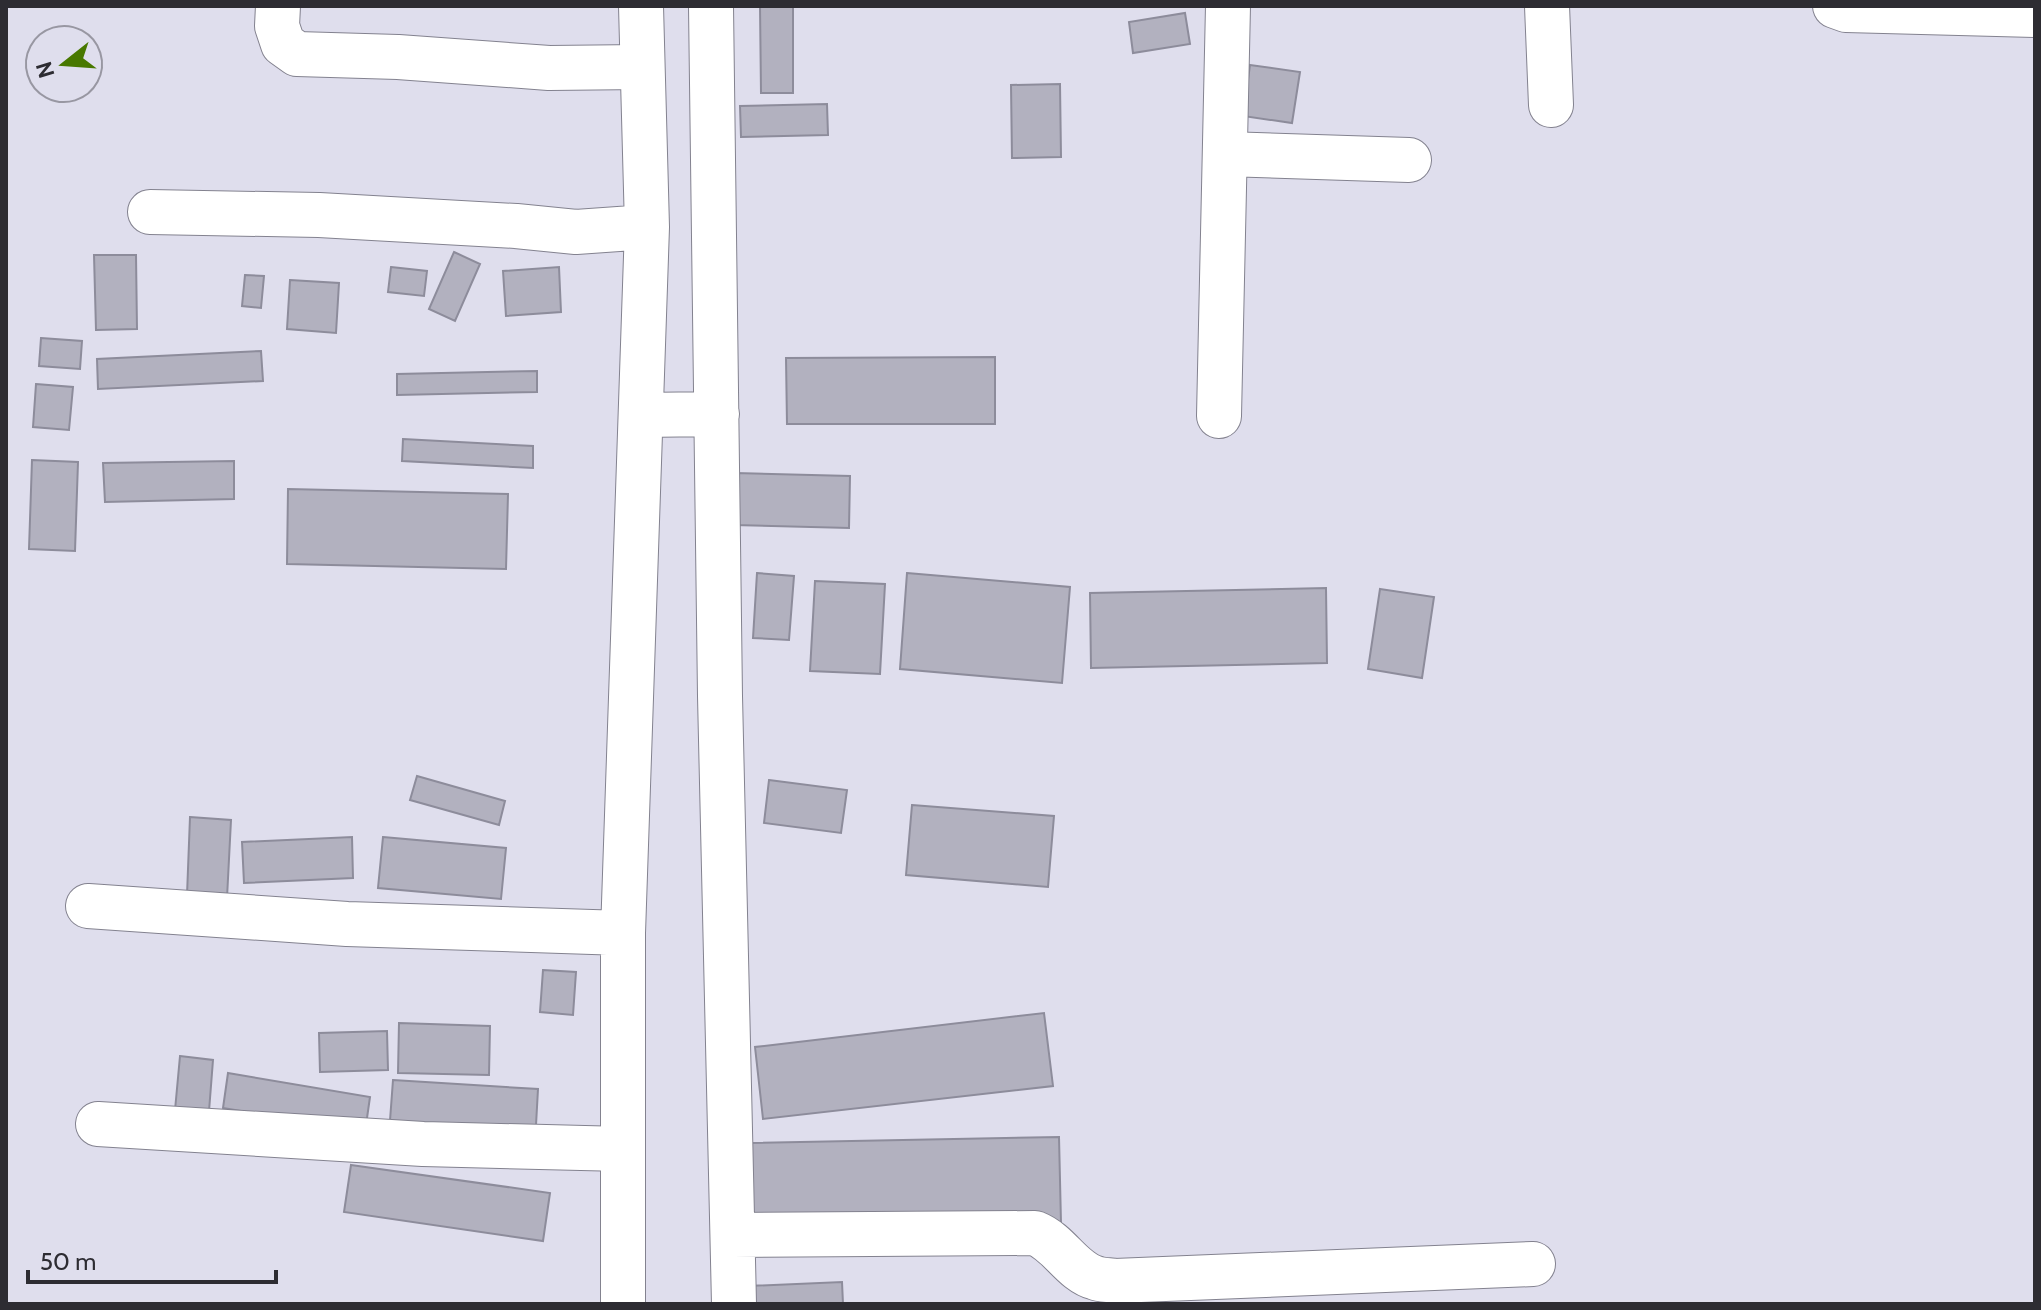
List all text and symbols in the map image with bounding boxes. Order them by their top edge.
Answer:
north arrow [24,24,104,104]
text: N [30,58,61,81]
scale bar [28,1234,276,1284]
text: 50 m [40,1247,96,1276]

